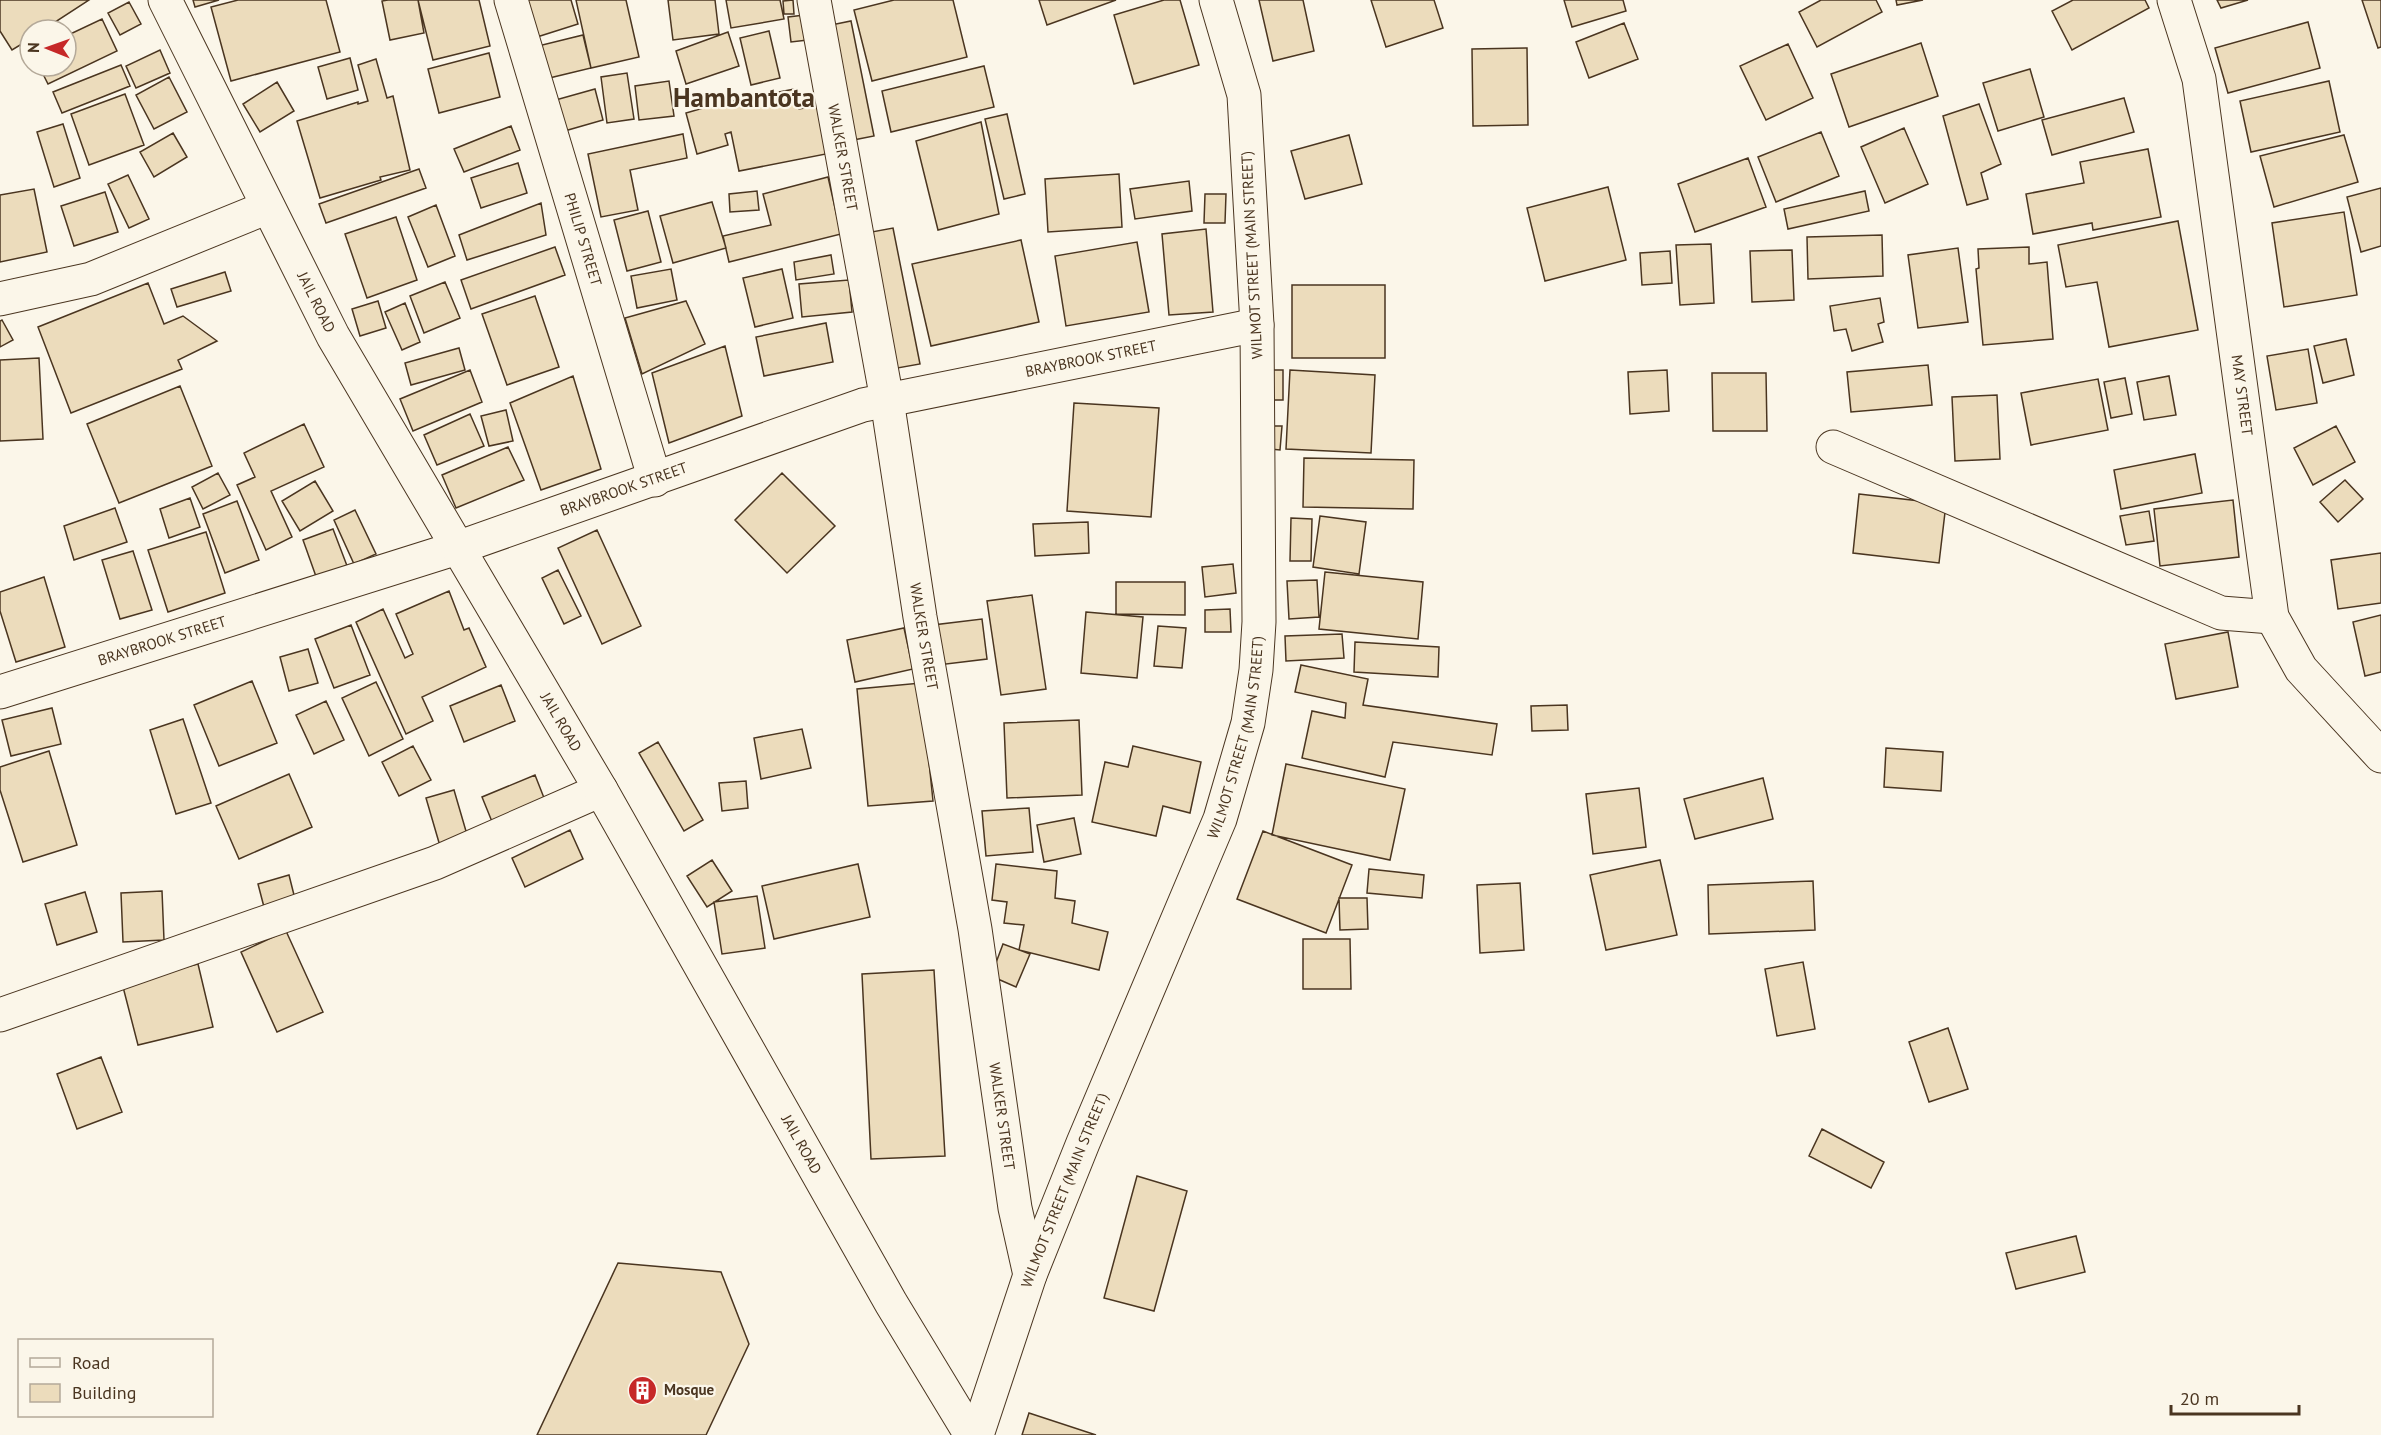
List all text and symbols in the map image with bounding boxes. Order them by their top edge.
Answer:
north arrow [18,18,78,78]
text: N [23,42,43,53]
district label: Hambantota [673,80,815,114]
street label: WALKER STREET [824,102,862,213]
street label: WILMOT STREET (MAIN STREET) [1237,151,1266,359]
street label: PHILIP STREET [560,190,606,289]
street label: JAIL ROAD [293,268,340,336]
street label: BRAYBROOK STREET [1023,336,1159,381]
street label: MAY STREET [2228,354,2257,437]
street label: BRAYBROOK STREET [558,457,690,520]
street label: WALKER STREET [906,582,943,692]
street label: BRAYBROOK STREET [96,611,229,670]
street label: WILMOT STREET (MAIN STREET) [1203,635,1267,842]
street label: JAIL ROAD [536,688,586,755]
street label: WALKER STREET [985,1061,1020,1172]
street label: WILMOT STREET (MAIN STREET) [1016,1090,1112,1290]
street label: JAIL ROAD [777,1110,826,1177]
legend [18,1339,213,1417]
text: Road [72,1351,110,1374]
building icon: Mosque [627,1374,659,1406]
scale bar [2171,1378,2298,1416]
place label: Mosque [664,1380,714,1399]
text: Building [72,1381,136,1404]
text: 20 m [2180,1387,2219,1410]

